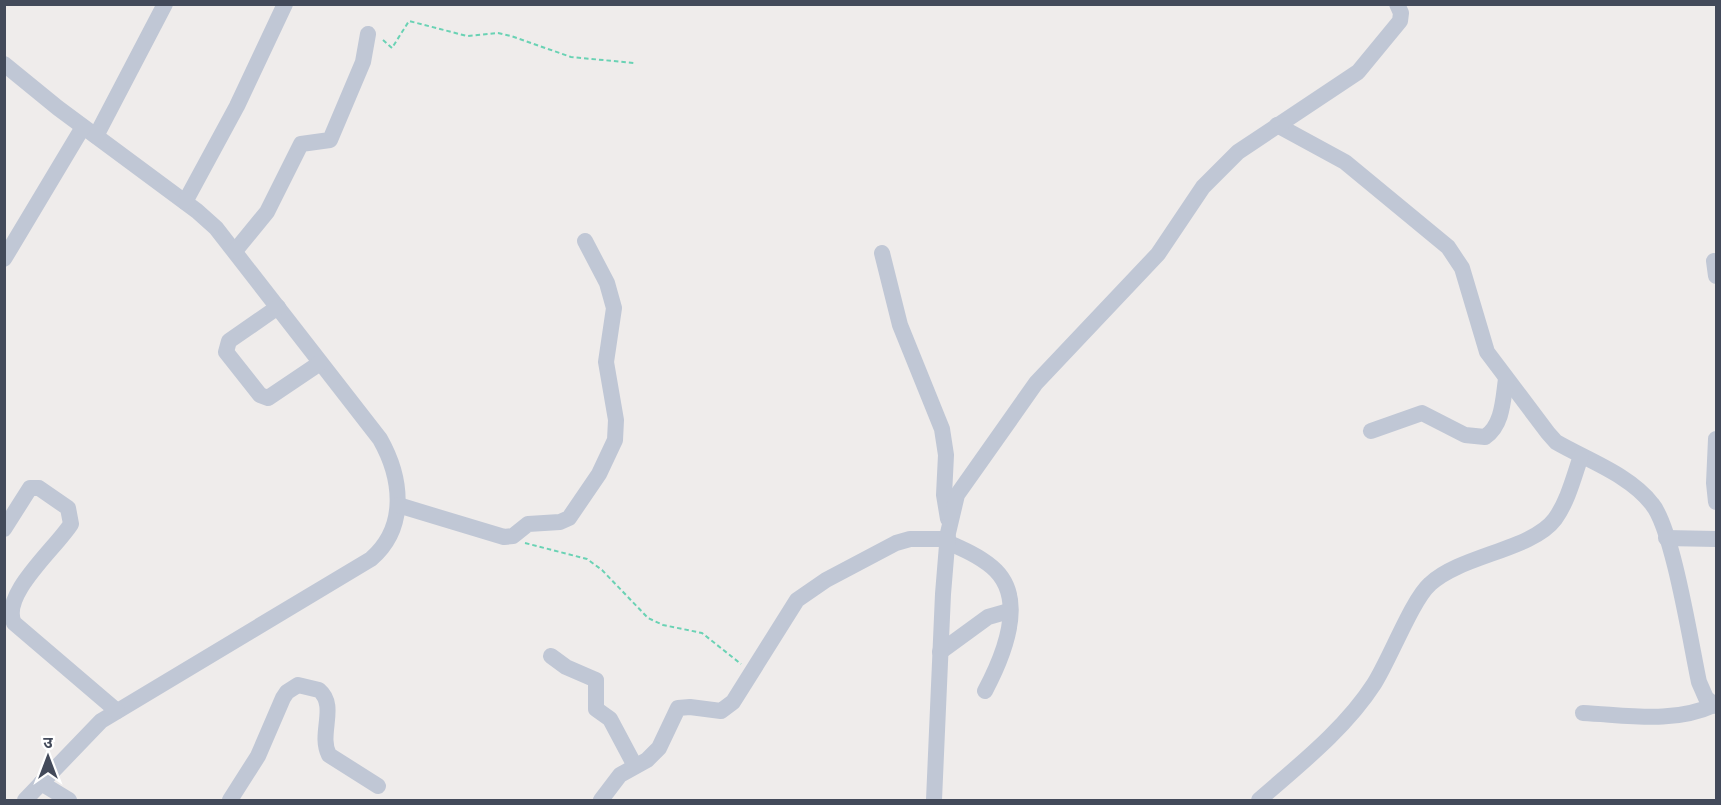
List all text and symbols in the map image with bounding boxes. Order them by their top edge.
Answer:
north arrow [18,727,78,787]
text: उ [43,732,53,752]

